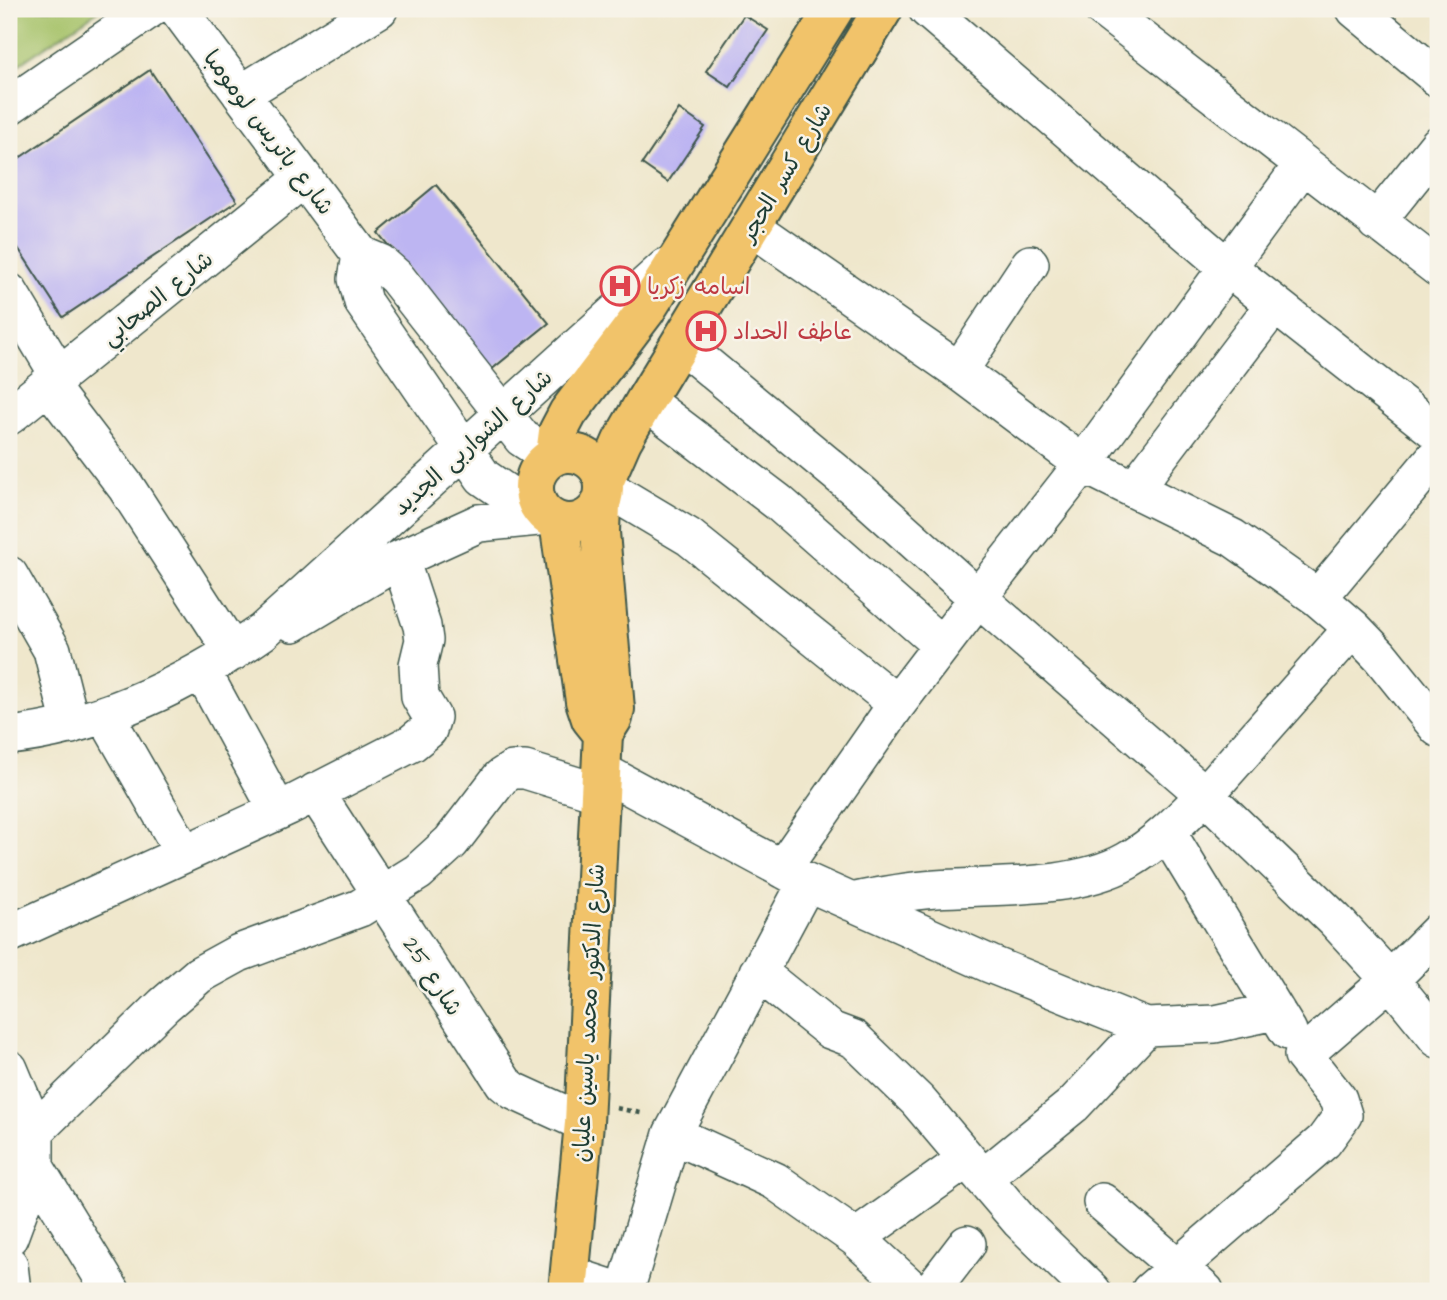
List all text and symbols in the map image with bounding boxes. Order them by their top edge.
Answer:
street label: شارع باتريس لومومبا [195,43,341,222]
street label: شارع كسر الحجر [731,97,840,250]
street label: شارع الصحابي [95,244,223,357]
hospital icon: اسامه زكريا [599,265,641,307]
place label: اسامه زكريا [647,271,750,303]
hospital icon: عاطف الحداد [685,310,727,352]
place label: عاطف الحداد [733,316,852,348]
street label: شارع الشواربى الجديد [386,362,560,523]
street label: شارع الدكتور محمد ياسين عليان [565,863,613,1163]
street label: شارع 25 [395,931,470,1022]

